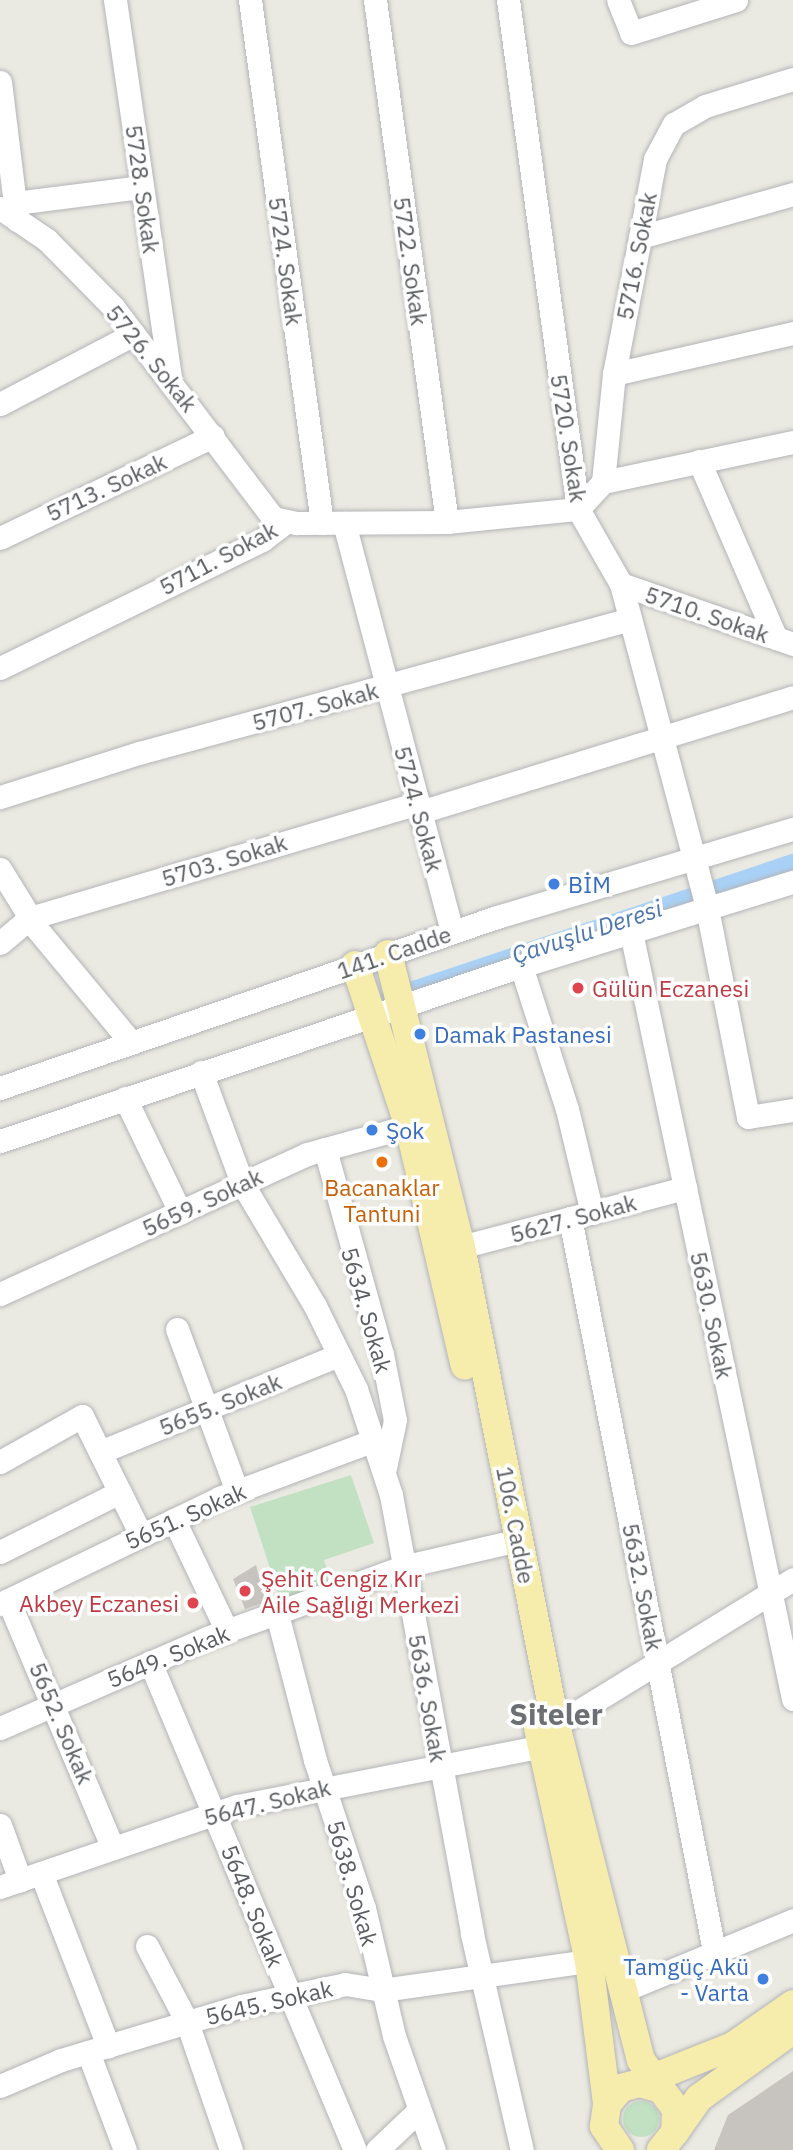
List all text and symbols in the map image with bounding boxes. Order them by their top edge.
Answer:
street label: 5728. Sokak [120,123,166,255]
street label: 5716. Sokak [610,190,662,322]
street label: 5724. Sokak [263,195,309,327]
street label: 5722. Sokak [388,195,434,327]
street label: 5726. Sokak [101,299,203,417]
street label: 5720. Sokak [545,372,593,504]
street label: 5713. Sokak [41,447,171,527]
street label: 5711. Sokak [154,515,282,601]
street label: 5710. Sokak [641,580,773,648]
street label: 5707. Sokak [249,676,381,736]
street label: 5724. Sokak [389,743,449,875]
street label: 5703. Sokak [158,828,290,892]
place label: BİM [568,870,611,898]
marker: BİM [546,876,562,892]
water label: Çavuşlu Deresi [508,894,666,970]
street label: 141. Cadde [333,920,455,984]
place label: Gülün Eczanesi [592,974,749,1002]
marker: Gülün Eczanesi [570,980,586,996]
place label: Damak Pastanesi [434,1020,612,1048]
marker: Damak Pastanesi [412,1026,428,1042]
place label: Şok [386,1116,424,1144]
marker: Şok [364,1122,380,1138]
marker: Bacanaklar Tantuni [374,1154,390,1170]
street label: 5659. Sokak [137,1162,267,1242]
place label: Bacanaklar Tantuni [324,1173,440,1227]
street label: 5627. Sokak [507,1188,639,1248]
street label: 5634. Sokak [336,1244,398,1376]
street label: 5630. Sokak [685,1249,739,1381]
street label: 5655. Sokak [155,1367,285,1441]
street label: 106. Cadde [491,1464,541,1586]
street label: 5651. Sokak [120,1477,250,1555]
street label: 5632. Sokak [617,1521,669,1653]
place label: Şehit Cengiz Kır Aile Sağlığı Merkezi [261,1564,459,1618]
marker: Şehit Cengiz Kır Aile Sağlığı Merkezi [235,1581,255,1601]
place label: Akbey Eczanesi [19,1589,179,1617]
marker: Akbey Eczanesi [185,1595,201,1611]
street label: 5649. Sokak [103,1619,233,1693]
street label: 5636. Sokak [403,1632,453,1764]
street label: 5652. Sokak [24,1658,100,1788]
district label: Siteler [509,1696,603,1732]
street label: 5647. Sokak [201,1773,333,1831]
street label: 5638. Sokak [322,1817,384,1949]
street label: 5648. Sokak [216,1841,290,1971]
place label: Tamgüç Akü - Varta [623,1952,749,2006]
marker: Tamgüç Akü - Varta [755,1971,771,1987]
street label: 5645. Sokak [203,1974,335,2030]

